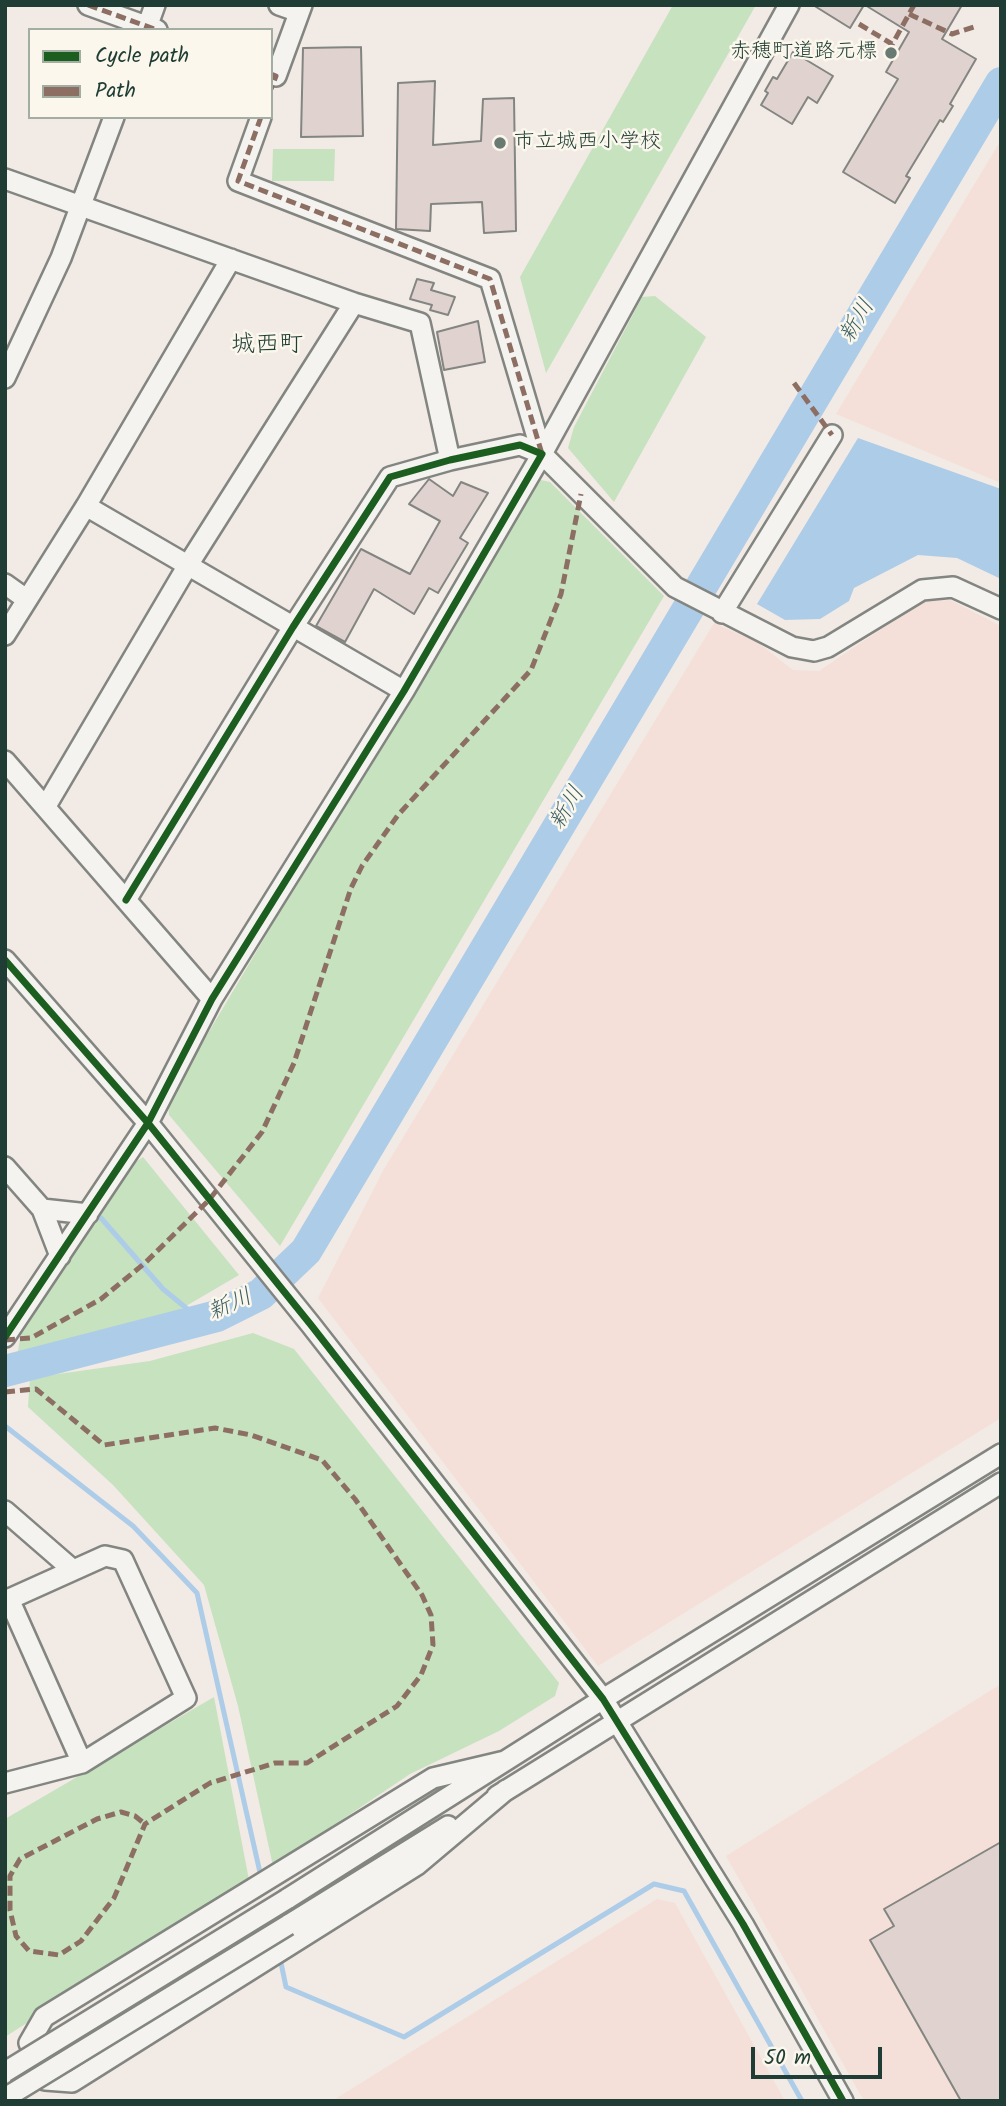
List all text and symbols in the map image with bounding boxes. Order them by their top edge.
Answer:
legend [28,28,273,119]
text: Cycle path [95,40,189,73]
place label: 赤穂町道路元標 [730,40,877,66]
marker: 赤穂町道路元標 [883,45,899,61]
text: Path [95,75,136,108]
place label: 市立城西小学校 [514,130,661,156]
marker: 市立城西小学校 [492,135,508,151]
water label: 新川 [835,295,883,349]
district label: 城西町 [231,333,303,361]
water label: 新川 [545,782,593,836]
water label: 新川 [204,1285,258,1329]
scale bar [754,2032,885,2076]
text: 50 m [764,2042,811,2075]

